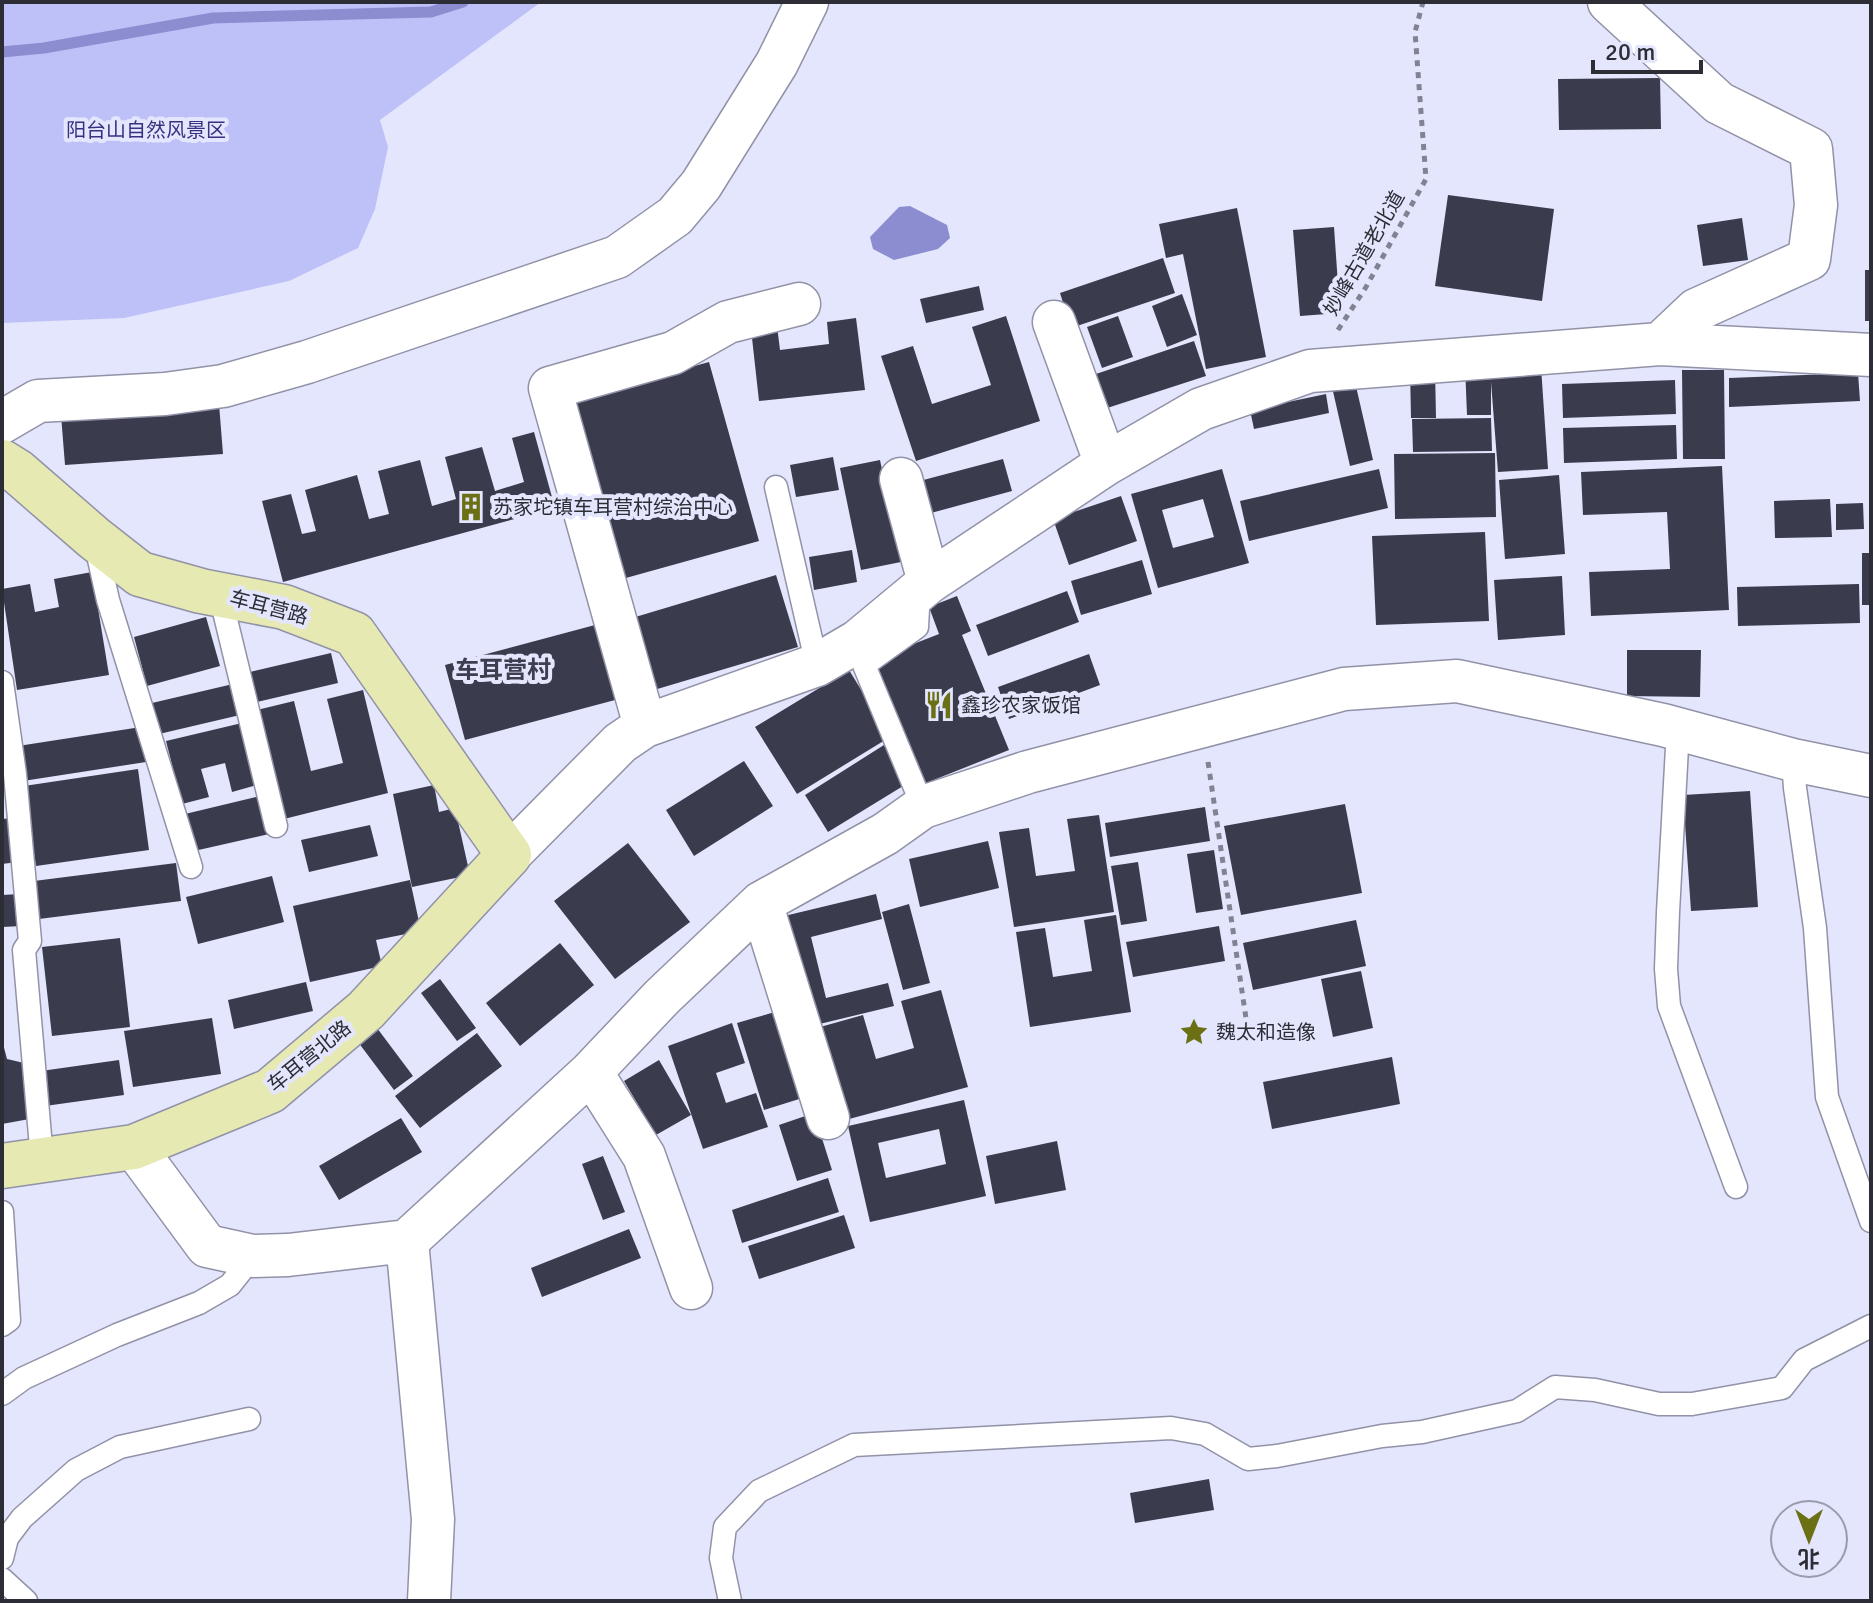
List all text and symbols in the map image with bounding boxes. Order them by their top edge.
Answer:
scale bar [1593,24,1701,74]
text: 20 m [1605,37,1655,67]
park label: 阳台山自然风景区 [66,118,226,143]
street label: 妙峰古道老北道 [1319,186,1410,320]
building icon: 苏家坨镇车耳营村综治中心 [456,492,486,522]
place label: 苏家坨镇车耳营村综治中心 [493,495,733,520]
street label: 车耳营路 [227,585,311,630]
district label: 车耳营村 [455,655,551,685]
restaurant icon: 鑫珍农家饭馆 [924,690,954,720]
place label: 鑫珍农家饭馆 [961,693,1081,718]
street label: 车耳营北路 [263,1015,356,1098]
place icon: 魏太和造像 [1179,1017,1209,1047]
place label: 魏太和造像 [1216,1020,1316,1045]
north arrow [1769,1499,1849,1579]
text: 北 [1798,1545,1820,1572]

